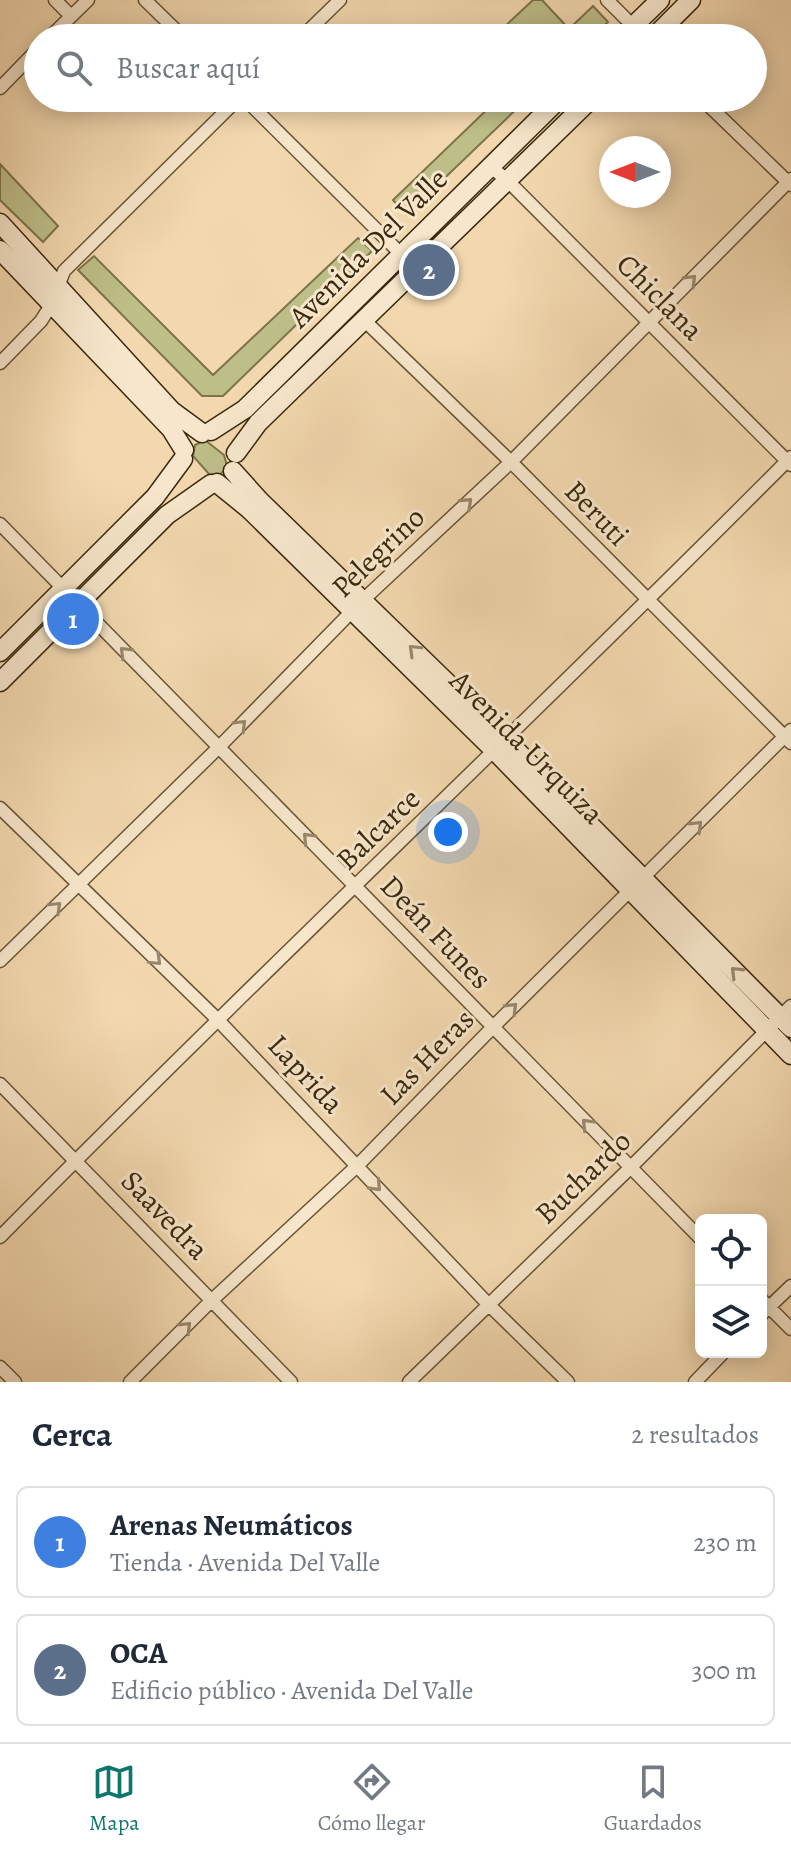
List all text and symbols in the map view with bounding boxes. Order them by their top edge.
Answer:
search box [24,24,767,112]
icon: search [52,46,96,90]
text: Buscar aquí [116,48,260,88]
north arrow [599,136,671,208]
street label: Avenida Del Valle [279,160,456,337]
pin: 2 [403,240,455,300]
street label: Chiclana [608,245,712,349]
one-way arrow [682,275,696,289]
street label: Beruti [556,471,638,555]
street label: Pelegrino [323,498,433,606]
one-way arrow [457,499,472,513]
pin: 1 [47,589,99,649]
one-way arrow [409,645,423,659]
one-way arrow [120,647,134,662]
street label: Avenida Urquiza [440,660,613,833]
one-way arrow [232,719,246,734]
street label: Balcarce [327,779,429,879]
your location [428,812,468,852]
one-way arrow [687,821,702,835]
one-way arrow [302,833,317,847]
street label: Deán Funes [371,866,501,998]
one-way arrow [47,901,61,916]
one-way arrow [147,951,161,965]
one-way arrow [731,967,745,981]
street label: Las Heras [371,1000,483,1114]
one-way arrow [503,1003,517,1018]
street label: Laprida [259,1026,353,1122]
one-way arrow [582,1119,596,1133]
street label: Buchardo [526,1121,640,1233]
street label: Saavedra [112,1161,218,1269]
one-way arrow [367,1177,381,1192]
map controls [695,1214,767,1358]
button: locate [695,1214,767,1286]
button: layers [695,1286,767,1358]
one-way arrow [176,1322,191,1336]
text: Cerca [32,1411,113,1458]
text: 2 resultados [631,1417,759,1452]
text: Arenas Neumáticos [110,1505,353,1545]
text: 1 [55,1525,65,1560]
text: 230 m [693,1525,757,1560]
text: Tienda · Avenida Del Valle [110,1545,380,1580]
text: OCA [110,1633,167,1673]
text: 2 [54,1653,66,1688]
text: 300 m [692,1653,757,1688]
text: Edificio público · Avenida Del Valle [110,1673,473,1708]
tab: Mapa [89,1760,140,1838]
tab: Cómo llegar [318,1760,425,1838]
tab: Guardados [604,1760,702,1838]

